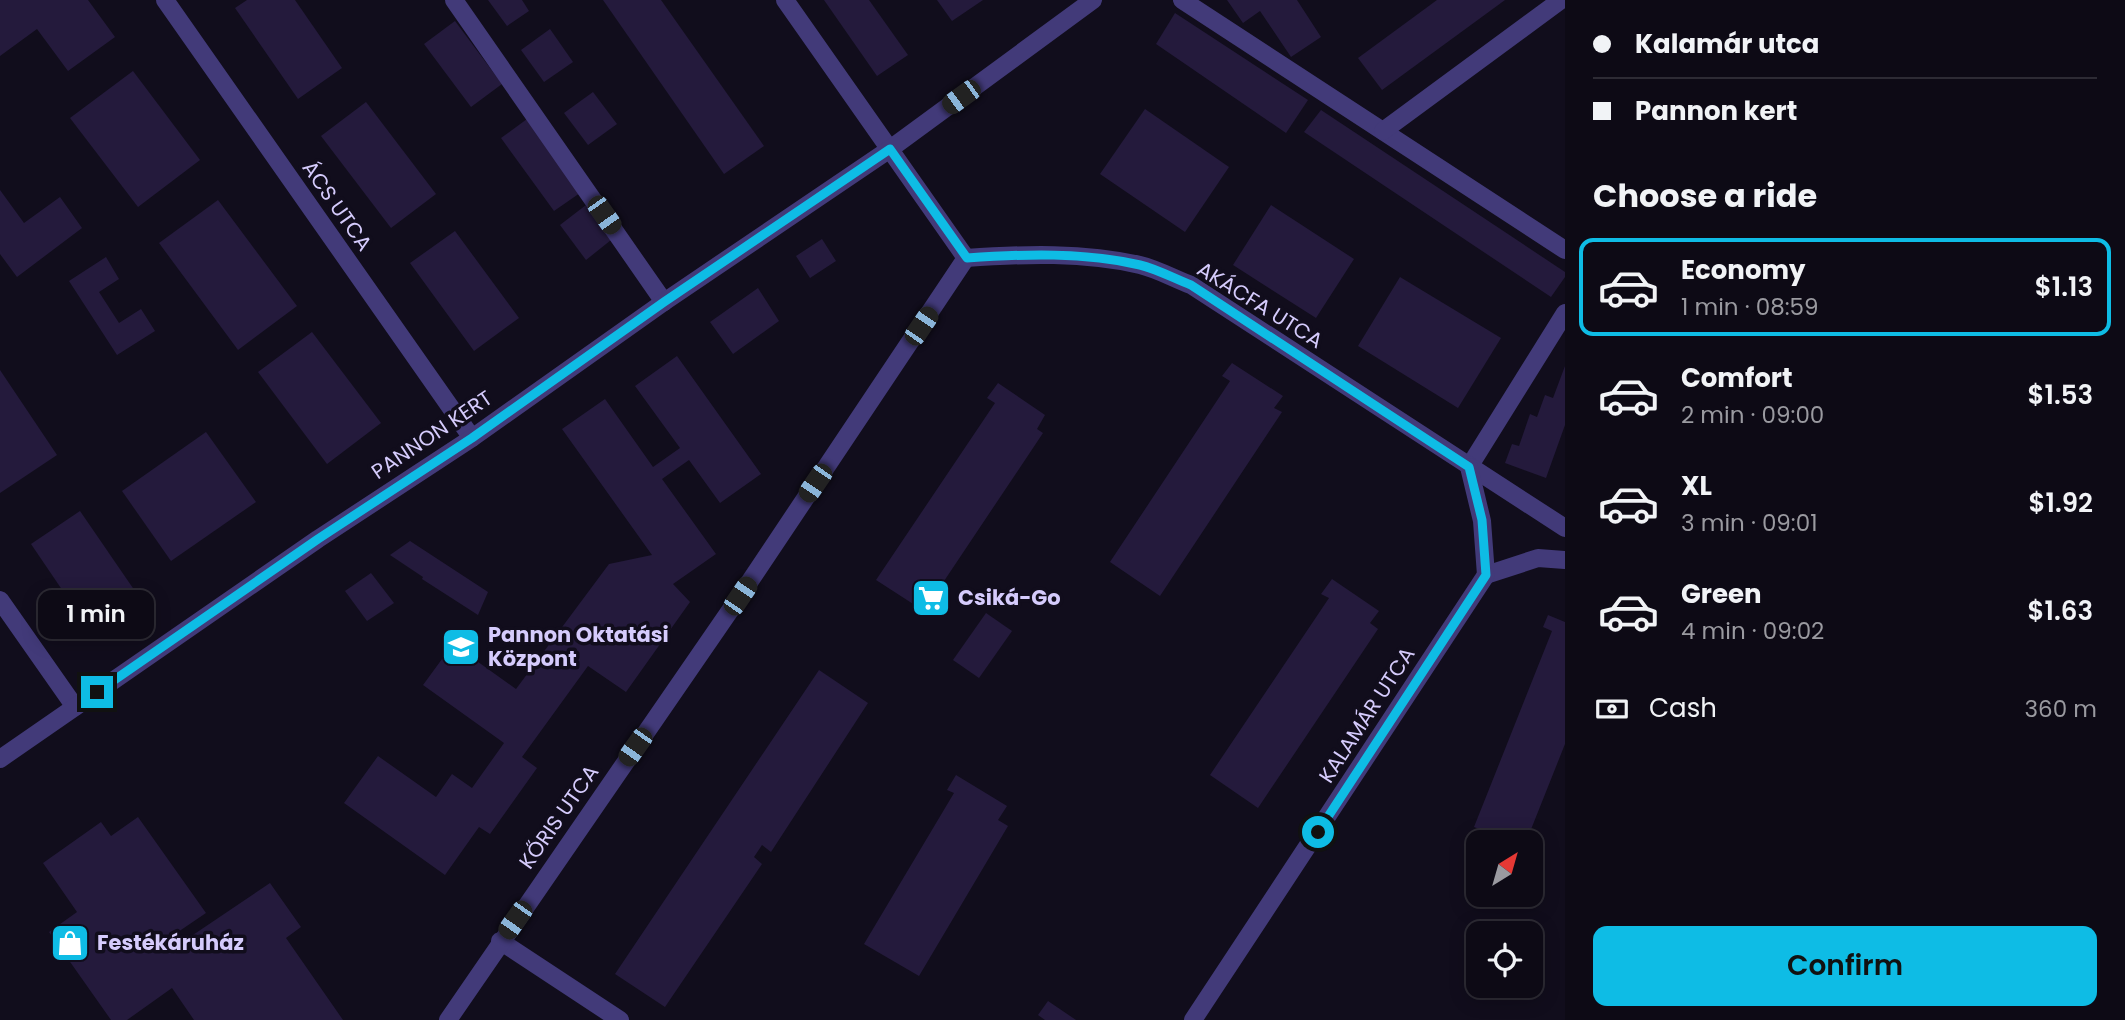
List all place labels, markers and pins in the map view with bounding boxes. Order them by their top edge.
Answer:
supermarket icon: Csiká-Go [910,577,952,619]
place label: Csiká-Go [958,583,1061,612]
place label: Pannon Oktatási Központ [488,620,669,673]
school or university icon: Pannon Oktatási Központ [440,626,482,668]
shop icon: Festékáruház [49,922,91,964]
place label: Festékáruház [97,928,244,957]

